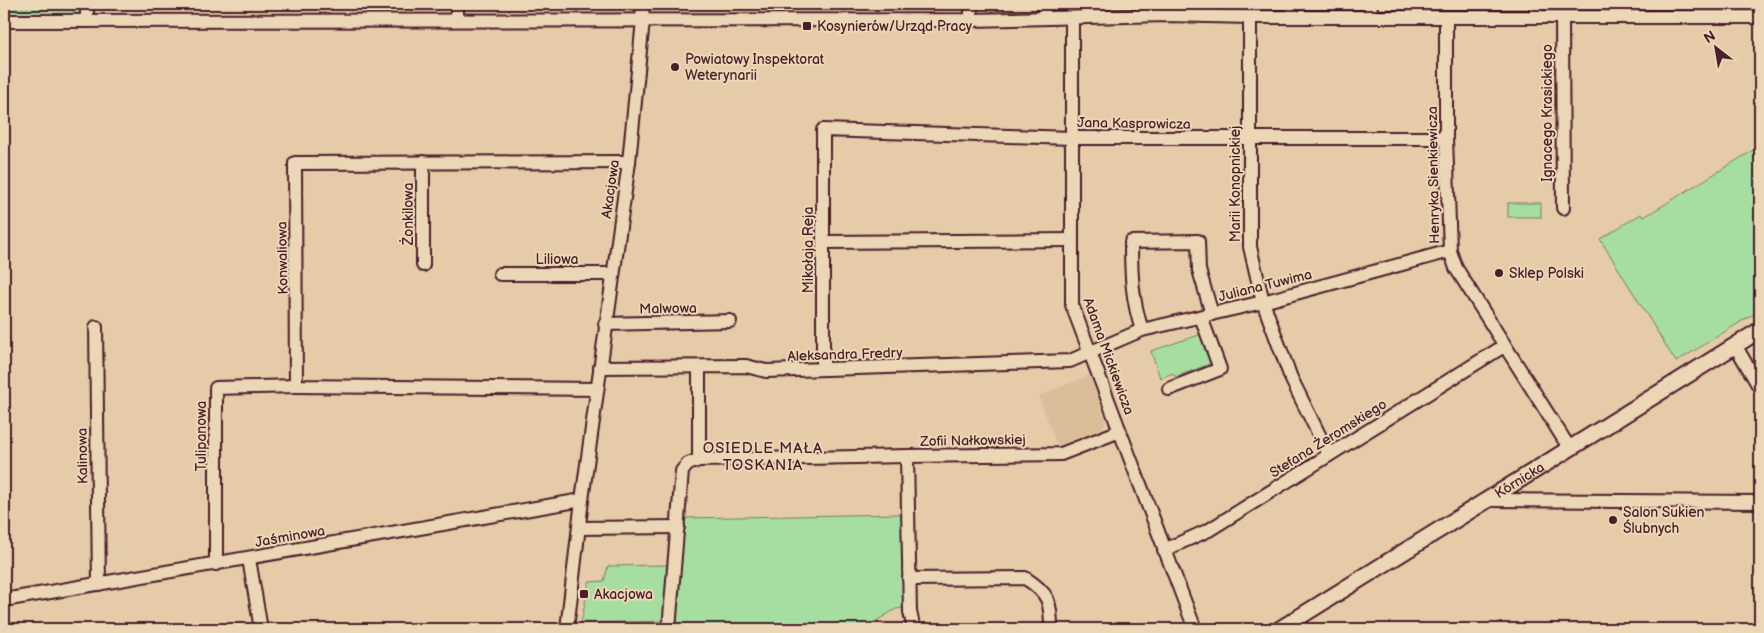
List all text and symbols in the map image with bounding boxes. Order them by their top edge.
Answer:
place label: Kosynierów/Urząd Pracy [817,18,973,35]
marker: Kosynierów/Urząd Pracy [801,20,813,32]
north arrow [1692,22,1742,72]
text: N [1701,27,1718,47]
street label: Ignacego Krasickiego [1539,44,1556,182]
place label: Powiatowy Inspektorat Weterynarii [685,51,825,84]
marker: Powiatowy Inspektorat Weterynarii [669,61,681,73]
street label: Henryka Sienkiewicza [1424,106,1443,244]
street label: Jana Kasprowicza [1077,114,1191,133]
street label: Marii Konopnickiej [1227,126,1244,242]
street label: Akacjowa [598,159,623,219]
street label: Żonkilowa [399,183,417,246]
street label: Mikołaja Reja [800,207,817,293]
street label: Konwaliowa [273,221,292,295]
street label: Liliowa [536,251,578,268]
place label: Sklep Polski [1509,265,1584,282]
street label: Juliana Tuwima [1217,266,1314,305]
marker: Sklep Polski [1493,267,1505,279]
street label: Adama Mickiewicza [1079,295,1138,417]
street label: Malwowa [639,299,697,318]
street label: Aleksandra Fredry [787,344,904,365]
street label: Stefana Żeromskiego [1266,395,1390,481]
street label: Tulipanowa [193,401,210,471]
street label: Kalinowa [74,428,91,484]
street label: Zofii Nałkowskiej [919,431,1026,450]
district label: OSIEDLE MAŁA TOSKANIA [703,439,823,475]
street label: Kórnicka [1492,458,1548,502]
place label: Salon Sukien Ślubnych [1623,504,1704,537]
marker: Salon Sukien Ślubnych [1607,514,1619,526]
street label: Jaśminowa [254,522,326,551]
place label: Akacjowa [594,586,653,603]
marker: Akacjowa [578,588,590,600]

